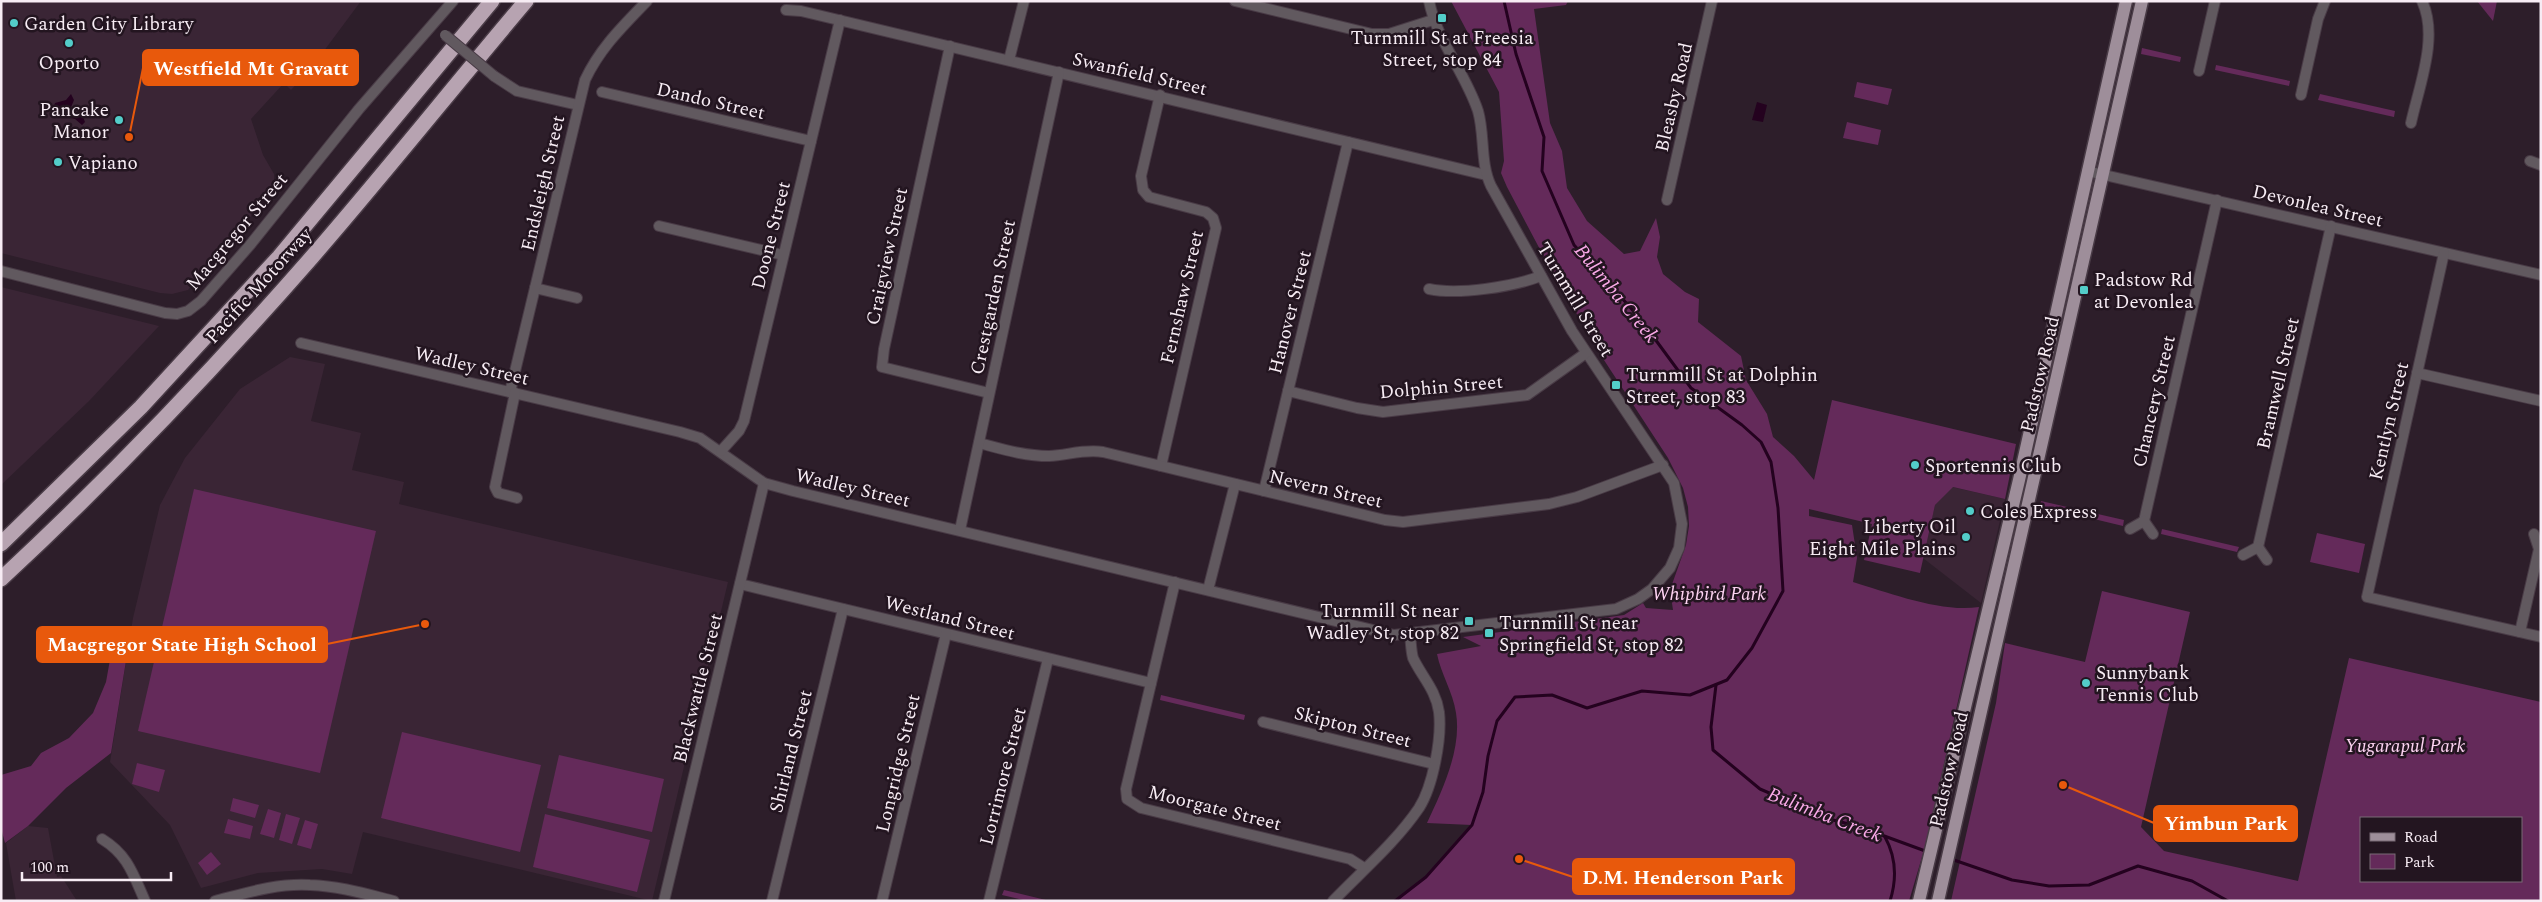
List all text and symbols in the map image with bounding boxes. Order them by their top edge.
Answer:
place label: Garden City Library [24,10,195,39]
marker: Turnmill St at Freesia Street, stop 84 [1436,12,1448,24]
marker: Garden City Library [8,17,20,29]
place label: Turnmill St at Freesia Street, stop 84 [1351,24,1534,75]
marker: Oporto [63,37,75,49]
street label: Bleasby Road [1648,40,1701,155]
street label: Swanfield Street [1069,45,1210,104]
place label: Oporto [39,49,100,78]
callout: Westfield Mt Gravatt [143,50,358,85]
text: Westfield Mt Gravatt [153,54,349,84]
street label: Dando Street [654,75,768,128]
place label: Pancake Manor [39,96,109,147]
street label: Endsleigh Street [514,112,573,254]
marker: Pancake Manor [113,114,125,126]
place label: Vapiano [68,149,138,178]
marker: Vapiano [52,156,64,168]
street label: Macgregor Street [179,167,295,297]
street label: Devonlea Street [2250,177,2386,236]
street label: Doone Street [744,178,799,292]
street label: Craigview Street [859,184,916,328]
street label: Crestgarden Street [963,217,1024,377]
street label: Pacific Motorway [199,221,320,351]
street label: Fernshaw Street [1153,227,1212,367]
street label: Turnmill Street [1529,237,1621,363]
water label: Bulimba Creek [1567,237,1666,351]
street label: Hanover Street [1261,247,1320,377]
place label: Padstow Rd at Devonlea [2094,266,2194,317]
marker: Padstow Rd at Devonlea [2078,284,2090,296]
street label: Padstow Road [2013,313,2068,435]
street label: Bramwell Street [2249,314,2308,452]
street label: Chancery Street [2125,332,2184,470]
street label: Wadley Street [412,339,532,394]
street label: Kentlyn Street [2362,359,2417,483]
place label: Turnmill St at Dolphin Street, stop 83 [1626,361,1818,412]
street label: Dolphin Street [1378,368,1504,407]
marker: Turnmill St at Dolphin Street, stop 83 [1610,379,1622,391]
place label: Sportennis Club [1925,452,2061,481]
marker: Sportennis Club [1909,459,1921,471]
street label: Wadley Street [793,461,913,516]
street label: Nevern Street [1266,462,1386,517]
place label: Coles Express [1980,498,2097,527]
marker: Coles Express [1964,505,1976,517]
place label: Liberty Oil Eight Mile Plains [1809,513,1956,564]
marker: Liberty Oil Eight Mile Plains [1960,531,1972,543]
park label: Whipbird Park [1652,580,1766,609]
street label: Westland Street [881,588,1018,649]
place label: Turnmill St near Wadley St, stop 82 [1306,597,1459,648]
place label: Turnmill St near Springfield St, stop 82 [1499,609,1683,660]
street label: Blackwattle Street [666,610,731,766]
marker: Turnmill St near Wadley St, stop 82 [1463,615,1475,627]
callout: Macgregor State High School [37,627,327,662]
marker: Turnmill St near Springfield St, stop 82 [1483,627,1495,639]
text: Macgregor State High School [47,630,317,660]
place label: Sunnybank Tennis Club [2096,659,2199,710]
marker: Sunnybank Tennis Club [2080,677,2092,689]
street label: Shirland Street [762,687,821,816]
street label: Longridge Street [868,691,929,836]
street label: Skipton Street [1291,699,1414,756]
street label: Lorrimore Street [972,704,1035,848]
street label: Padstow Road [1922,708,1977,830]
park label: Yugarapul Park [2345,732,2465,761]
street label: Moorgate Street [1145,778,1285,839]
water label: Bulimba Creek [1763,779,1887,851]
callout: Yimbun Park [2154,806,2297,841]
text: Yimbun Park [2164,809,2288,839]
legend [2360,817,2522,882]
text: Road [2404,826,2438,849]
scale bar [22,850,171,882]
text: Park [2404,851,2435,874]
text: 100 m [30,856,69,879]
callout: D.M. Henderson Park [1573,859,1794,894]
text: D.M. Henderson Park [1582,863,1784,893]

